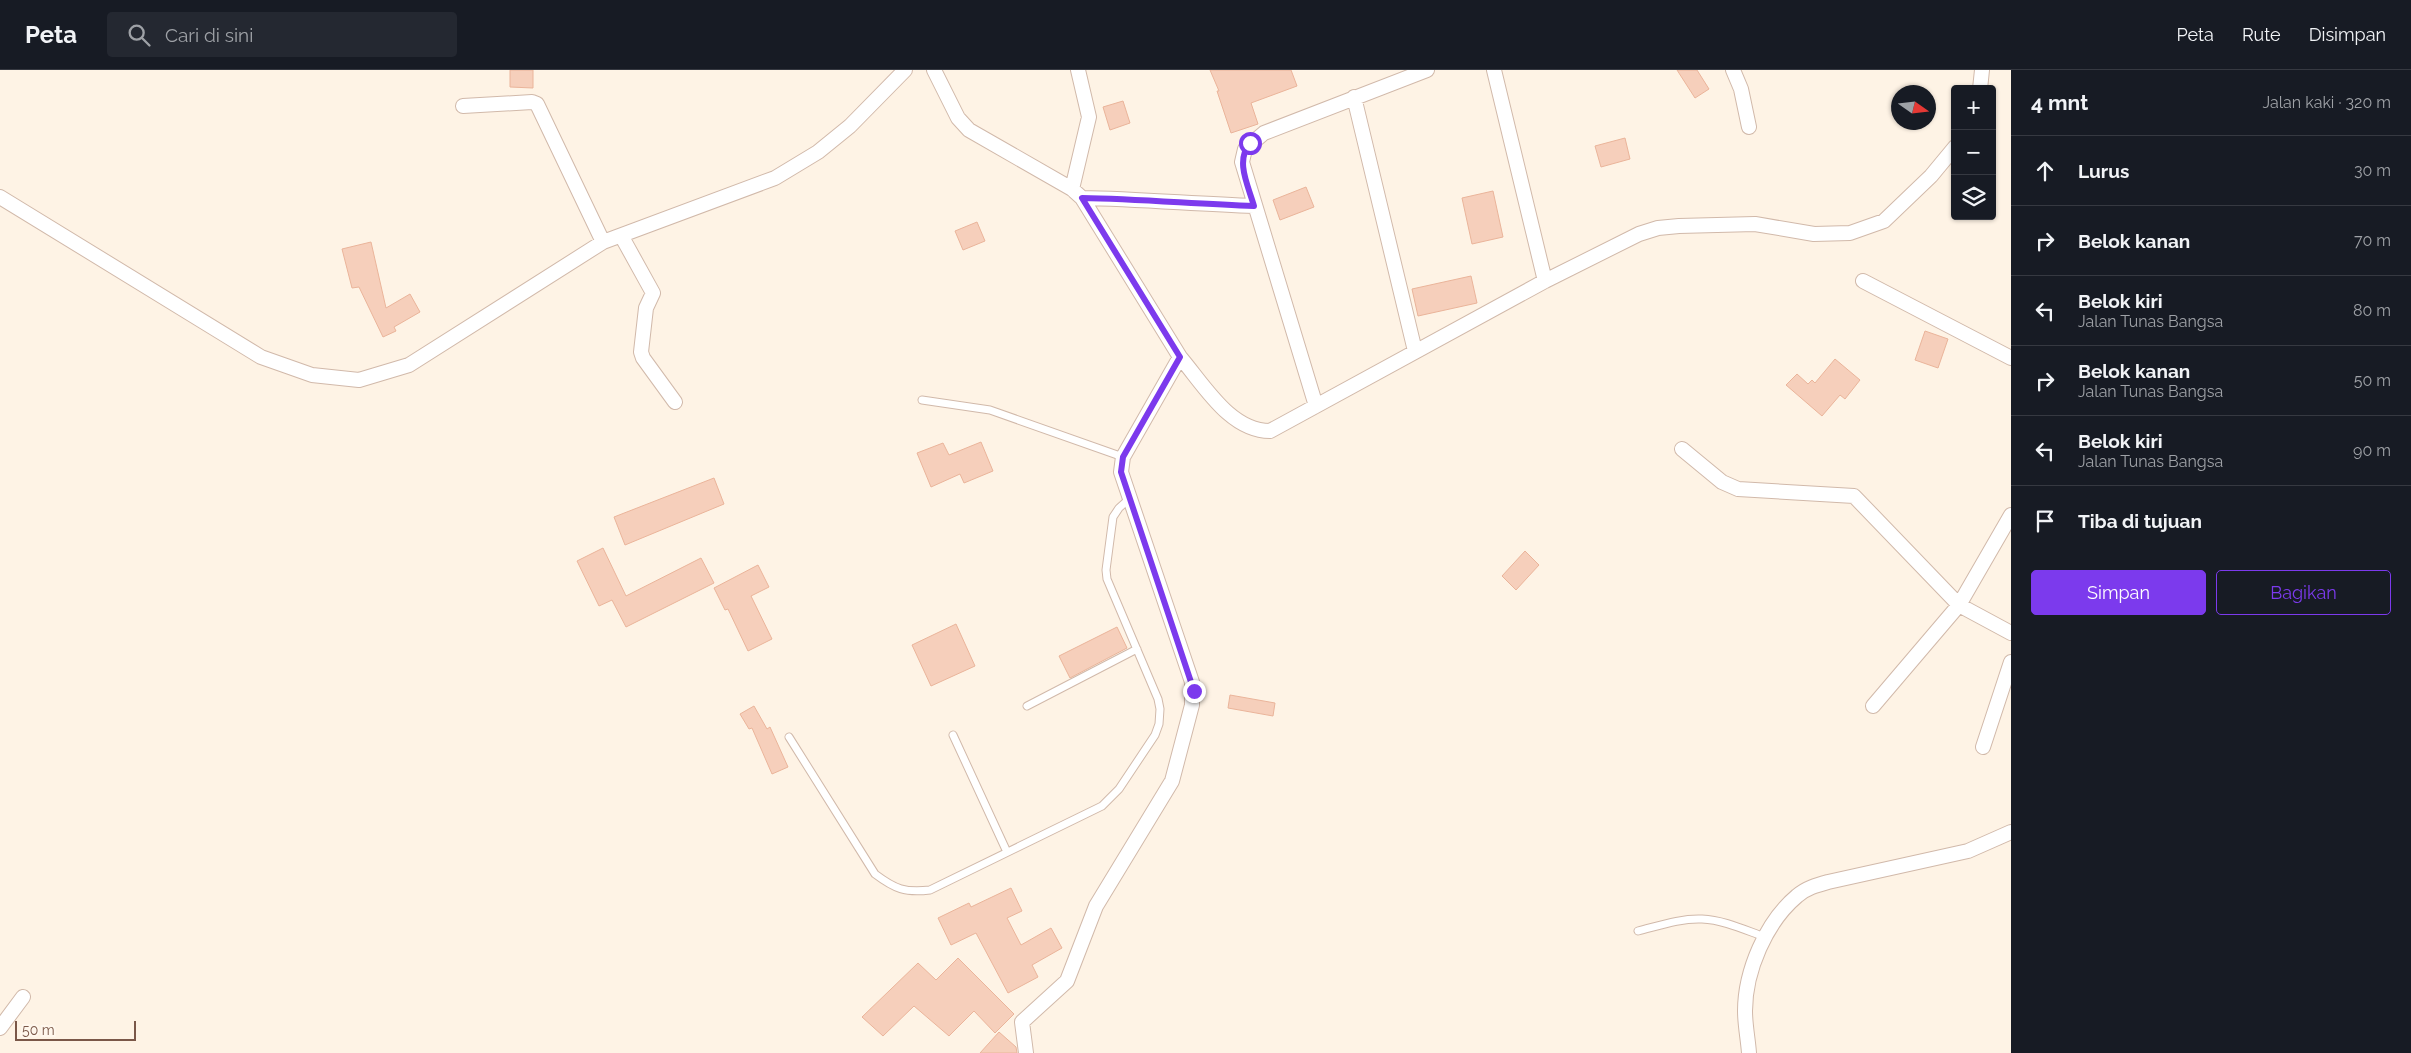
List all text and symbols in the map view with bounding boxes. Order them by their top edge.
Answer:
search box [107,12,457,57]
text: Peta [25,20,77,49]
icon: search [125,21,153,49]
text: Cari di sini [165,24,253,46]
text: Peta [2177,24,2214,45]
text: Rute [2242,24,2281,45]
text: Disimpan [2309,24,2386,45]
north arrow [1891,85,1936,130]
map controls [1951,85,1996,220]
button: + [1951,85,1996,130]
text: 4 mnt [2031,90,2088,115]
text: Jalan kaki · 320 m [2262,93,2391,112]
button: − [1951,130,1996,175]
route start [1239,132,1262,155]
icon: ahead [2031,157,2059,185]
text: Lurus [2078,160,2129,182]
text: 30 m [2354,161,2391,180]
button: layers [1951,175,1996,220]
icon: right [2031,227,2059,255]
text: Belok kanan [2078,230,2190,252]
text: 70 m [2354,231,2391,250]
text: Belok kiri [2078,290,2163,312]
icon: left [2031,297,2059,325]
text: 80 m [2353,301,2391,320]
text: Jalan Tunas Bangsa [2078,312,2223,331]
text: Belok kanan [2078,360,2190,382]
icon: right [2031,367,2059,395]
text: 50 m [2354,371,2391,390]
text: Jalan Tunas Bangsa [2078,382,2223,401]
text: Belok kiri [2078,430,2163,452]
icon: left [2031,437,2059,465]
text: 90 m [2353,441,2391,460]
text: Jalan Tunas Bangsa [2078,452,2223,471]
icon: arrive [2031,507,2059,535]
text: Tiba di tujuan [2078,510,2202,532]
button: Simpan [2031,570,2206,615]
button: Bagikan [2216,570,2391,615]
route end [1183,680,1206,703]
scale bar [15,1018,136,1041]
text: 50 m [22,1022,55,1038]

